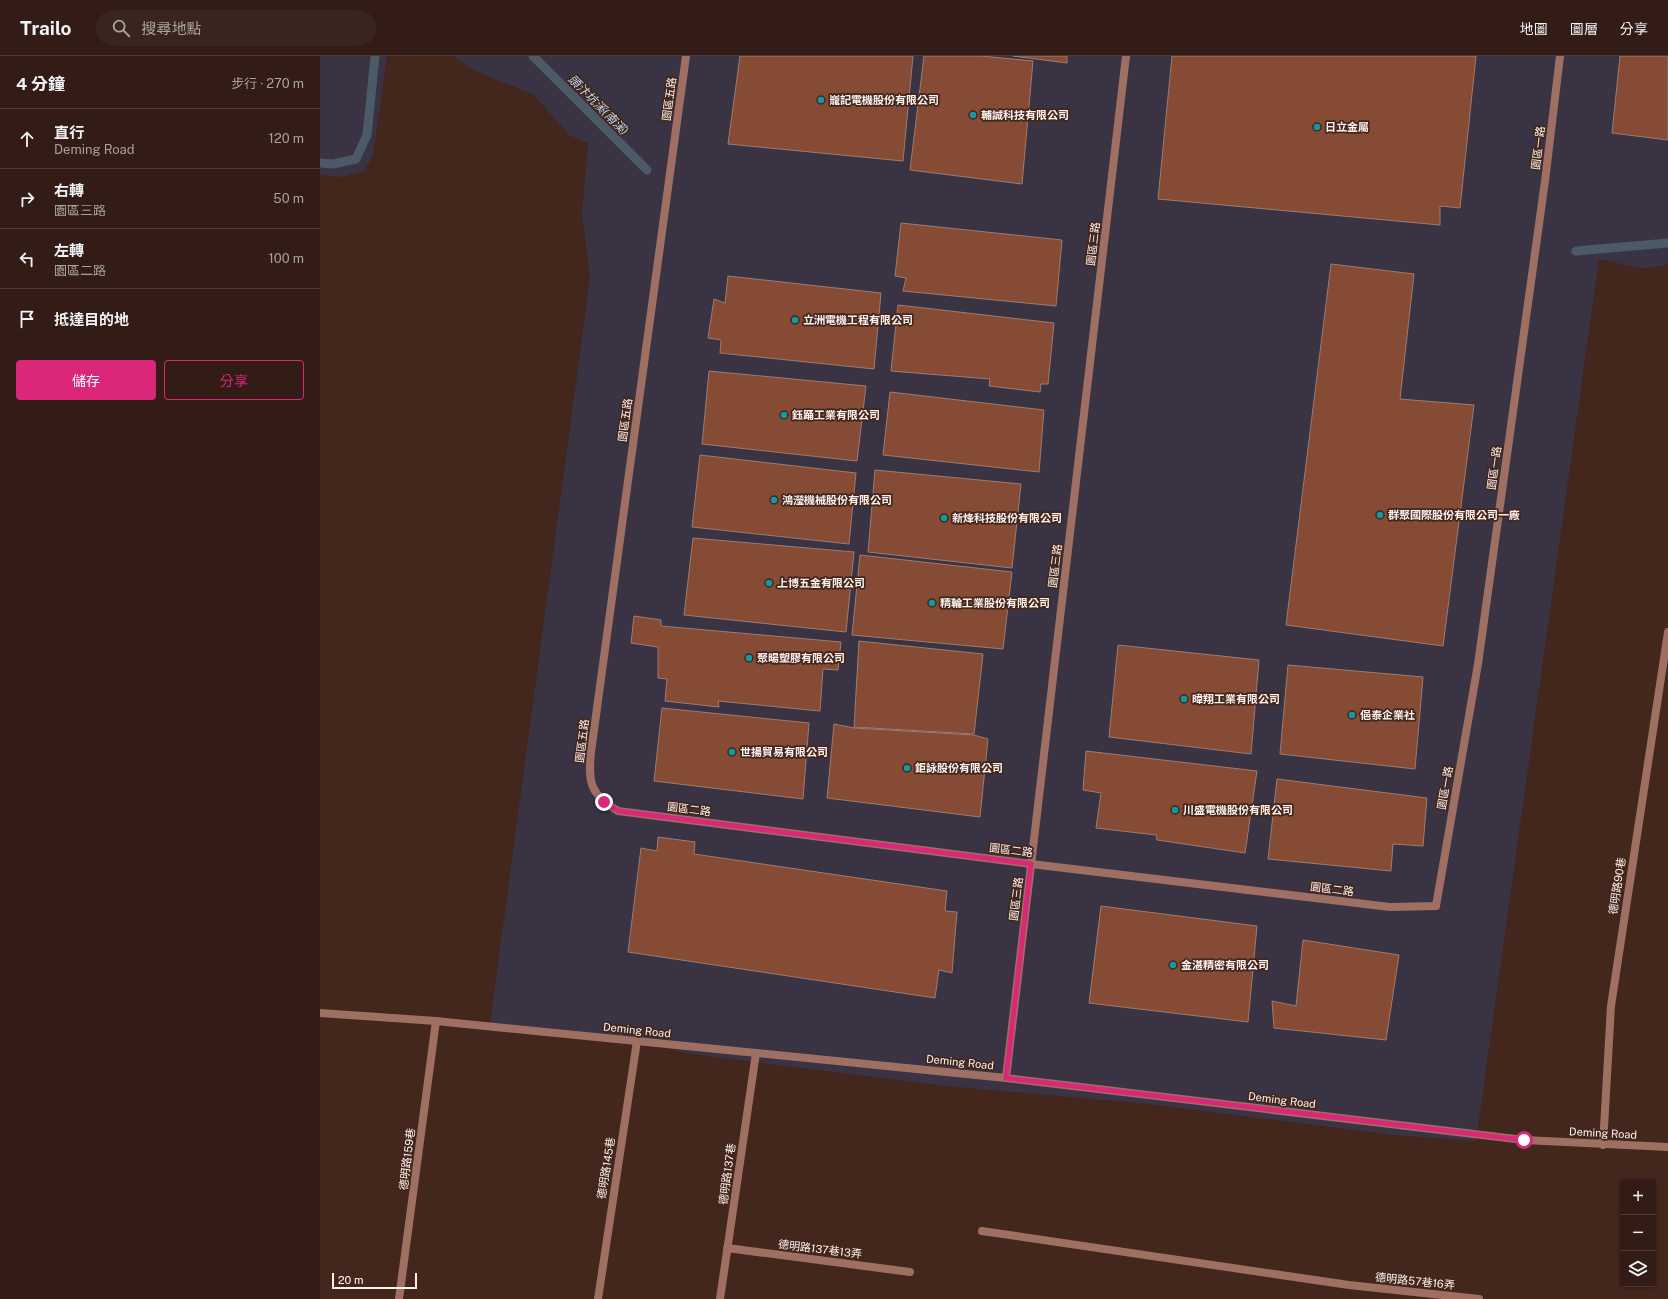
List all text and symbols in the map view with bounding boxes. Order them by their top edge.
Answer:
search box [96,10,376,46]
text: Trailo [20,17,72,39]
icon: search [110,17,132,39]
text: 搜尋地點 [142,20,202,37]
text: 地圖 [1520,21,1548,37]
text: 圖層 [1570,21,1598,37]
text: 分享 [1620,21,1648,37]
water label: 頭汴坑溪(南溪) [565,72,631,138]
text: 4 分鐘 [16,74,65,94]
text: 步行 · 270 m [231,76,304,91]
street label: 園區五路 [660,76,678,122]
place label: 巃記電機股份有限公司 [829,94,939,106]
marker: 巃記電機股份有限公司 [816,95,826,105]
place label: 輔誠科技有限公司 [981,109,1069,121]
marker: 輔誠科技有限公司 [968,110,978,120]
place label: 日立金屬 [1325,121,1369,133]
marker: 日立金屬 [1312,122,1322,132]
text: 直行 [54,124,84,141]
street label: 園區一路 [1529,125,1547,171]
icon: ahead [16,128,38,150]
text: 120 m [269,131,304,146]
text: Deming Road [54,142,134,157]
text: 右轉 [54,182,84,199]
icon: right [16,188,38,210]
text: 50 m [273,191,304,206]
text: 園區三路 [54,203,106,218]
street label: 園區三路 [1084,221,1102,267]
text: 左轉 [54,242,84,259]
icon: left [16,248,38,270]
text: 100 m [268,251,304,266]
text: 園區二路 [54,263,106,278]
icon: arrive [16,308,38,330]
text: 抵達目的地 [54,311,129,328]
place label: 立洲電機工程有限公司 [803,314,913,326]
marker: 立洲電機工程有限公司 [790,315,800,325]
button: 儲存 [16,360,156,400]
button: 分享 [164,360,304,400]
street label: 園區五路 [616,397,634,443]
place label: 鈺踊工業有限公司 [792,409,880,421]
marker: 鈺踊工業有限公司 [779,410,789,420]
street label: 園區一路 [1485,445,1503,491]
place label: 鴻瀅機械股份有限公司 [782,494,892,506]
marker: 鴻瀅機械股份有限公司 [769,495,779,505]
place label: 群聚國際股份有限公司一廠 [1388,509,1520,521]
marker: 群聚國際股份有限公司一廠 [1375,510,1385,520]
place label: 新烽科技股份有限公司 [952,512,1062,524]
marker: 新烽科技股份有限公司 [939,513,949,523]
street label: 園區三路 [1046,543,1064,589]
place label: 上博五金有限公司 [777,577,865,589]
marker: 上博五金有限公司 [764,578,774,588]
place label: 精輪工業股份有限公司 [940,597,1050,609]
marker: 精輪工業股份有限公司 [927,598,937,608]
place label: 聚暘塑膠有限公司 [757,652,845,664]
marker: 聚暘塑膠有限公司 [744,653,754,663]
place label: 暐翔工業有限公司 [1192,693,1280,705]
marker: 暐翔工業有限公司 [1179,694,1189,704]
place label: 俋泰企業社 [1360,709,1415,721]
marker: 俋泰企業社 [1347,710,1357,720]
street label: 園區五路 [573,718,591,764]
place label: 世揚貿易有限公司 [740,746,828,758]
marker: 世揚貿易有限公司 [727,747,737,757]
place label: 鉅詠股份有限公司 [915,762,1003,774]
marker: 鉅詠股份有限公司 [902,763,912,773]
street label: 園區一路 [1435,765,1455,811]
route end [595,793,613,811]
street label: 園區二路 [666,800,712,818]
place label: 川盛電機股份有限公司 [1183,804,1293,816]
marker: 川盛電機股份有限公司 [1170,805,1180,815]
street label: 園區二路 [988,841,1034,859]
street label: 德明路90巷 [1607,857,1627,915]
street label: 園區三路 [1007,876,1025,922]
street label: 園區二路 [1309,880,1355,898]
place label: 金湛精密有限公司 [1181,959,1269,971]
marker: 金湛精密有限公司 [1168,960,1178,970]
street label: Deming Road [603,1020,671,1040]
street label: Deming Road [926,1052,994,1072]
street label: Deming Road [1247,1090,1317,1110]
street label: Deming Road [1569,1125,1637,1141]
street label: 德明路159巷 [397,1127,417,1191]
route start [1515,1131,1533,1149]
street label: 德明路145巷 [595,1136,617,1200]
street label: 德明路137巷 [717,1143,737,1205]
map controls [1620,1179,1656,1287]
button: + [1620,1179,1656,1215]
button: − [1620,1215,1656,1251]
street label: 德明路137巷13弄 [777,1238,863,1260]
button: layers [1620,1251,1656,1287]
scale bar [332,1271,417,1290]
street label: 德明路57巷16弄 [1375,1271,1455,1291]
text: 20 m [338,1274,363,1286]

